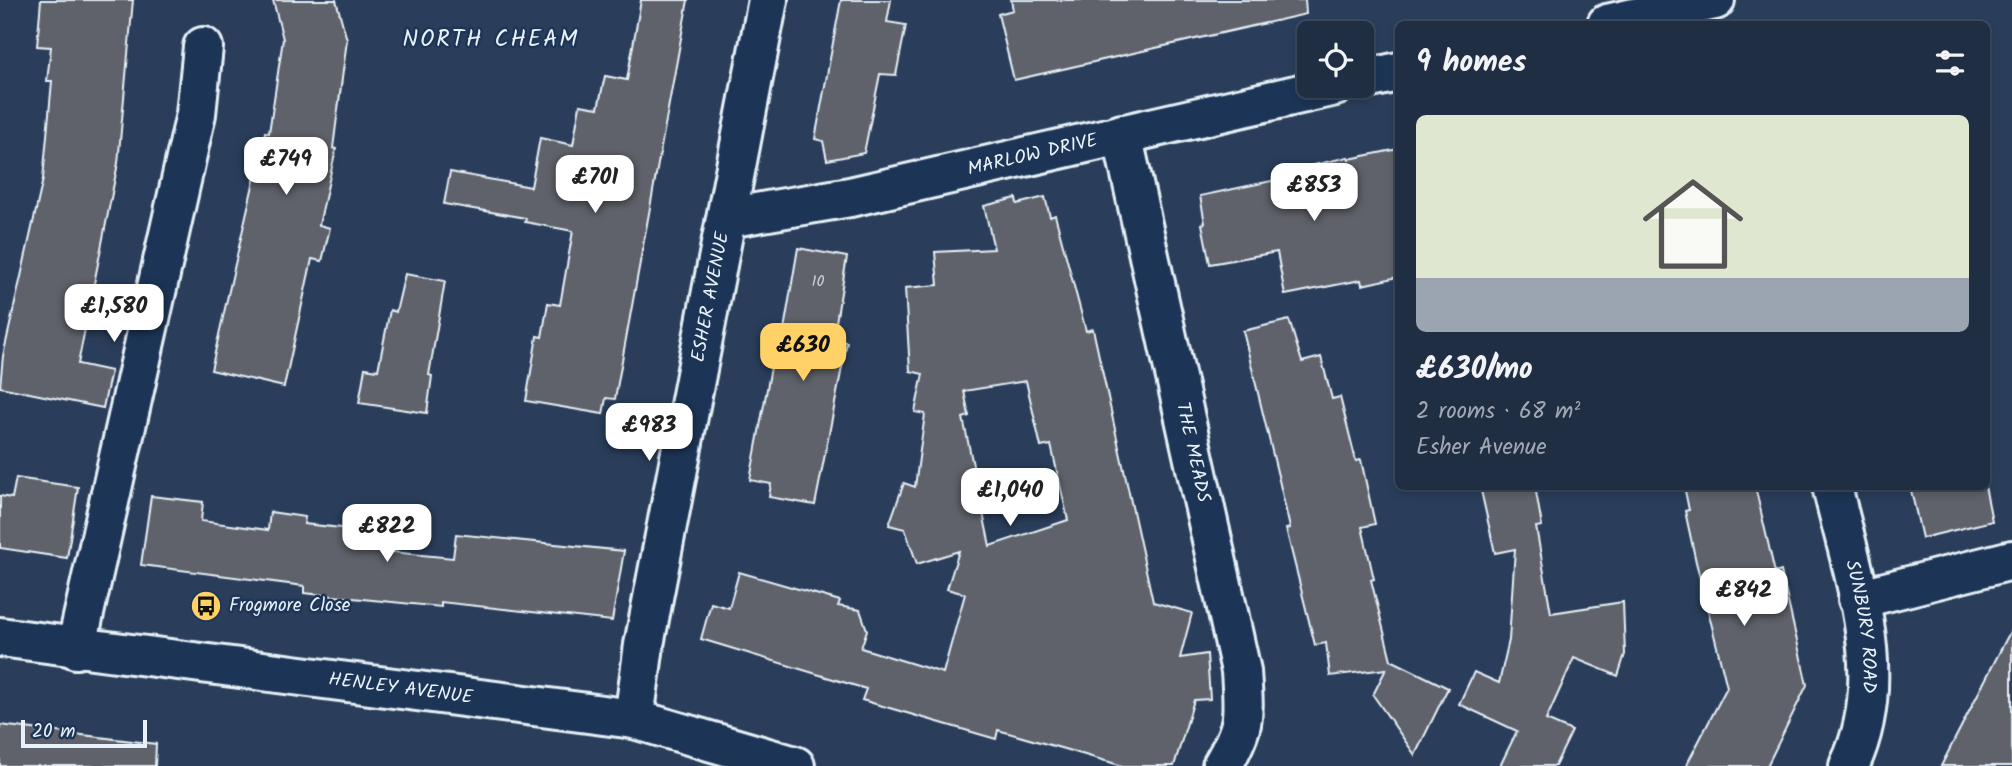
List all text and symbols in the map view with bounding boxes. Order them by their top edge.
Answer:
map controls [1297,21,1374,98]
button: locate [1297,21,1374,98]
district label: NORTH CHEAM [403,22,579,58]
text: 9 homes [1416,39,1527,87]
icon: filters [1931,44,1969,82]
street label: MARLOW DRIVE [964,126,1101,185]
pin: £749 [245,138,327,197]
text: £749 [260,142,312,178]
pin: £701 [554,156,636,215]
text: £701 [572,160,618,196]
icon: home [1630,161,1756,287]
pin: £853 [1273,164,1355,223]
text: £853 [1287,168,1341,204]
street label: ESHER AVENUE [684,229,738,365]
house number: 10 [811,269,825,294]
pin: £1,580 [57,284,171,344]
text: £1,580 [81,289,147,325]
pin: £630 [762,324,844,383]
text: £630 [776,328,830,364]
text: £630/mo [1416,346,1533,394]
text: 2 rooms · 68 m² [1416,394,1580,430]
street label: THE MEADS [1167,399,1218,505]
pin: £983 [608,404,690,463]
text: £983 [622,408,676,444]
text: Esher Avenue [1416,430,1546,466]
pin: £1,040 [953,468,1067,528]
text: £1,040 [977,473,1043,509]
pin: £822 [346,504,428,564]
text: £822 [358,509,416,545]
street label: SUNBURY ROAD [1836,557,1883,694]
pin: £842 [1703,568,1785,628]
text: £842 [1716,573,1772,609]
bus stop icon: Frogmore Close [189,589,223,623]
place label: Frogmore Close [229,591,351,621]
street label: HENLEY AVENUE [327,665,475,713]
scale bar [21,717,147,749]
text: 20 m [32,717,75,747]

